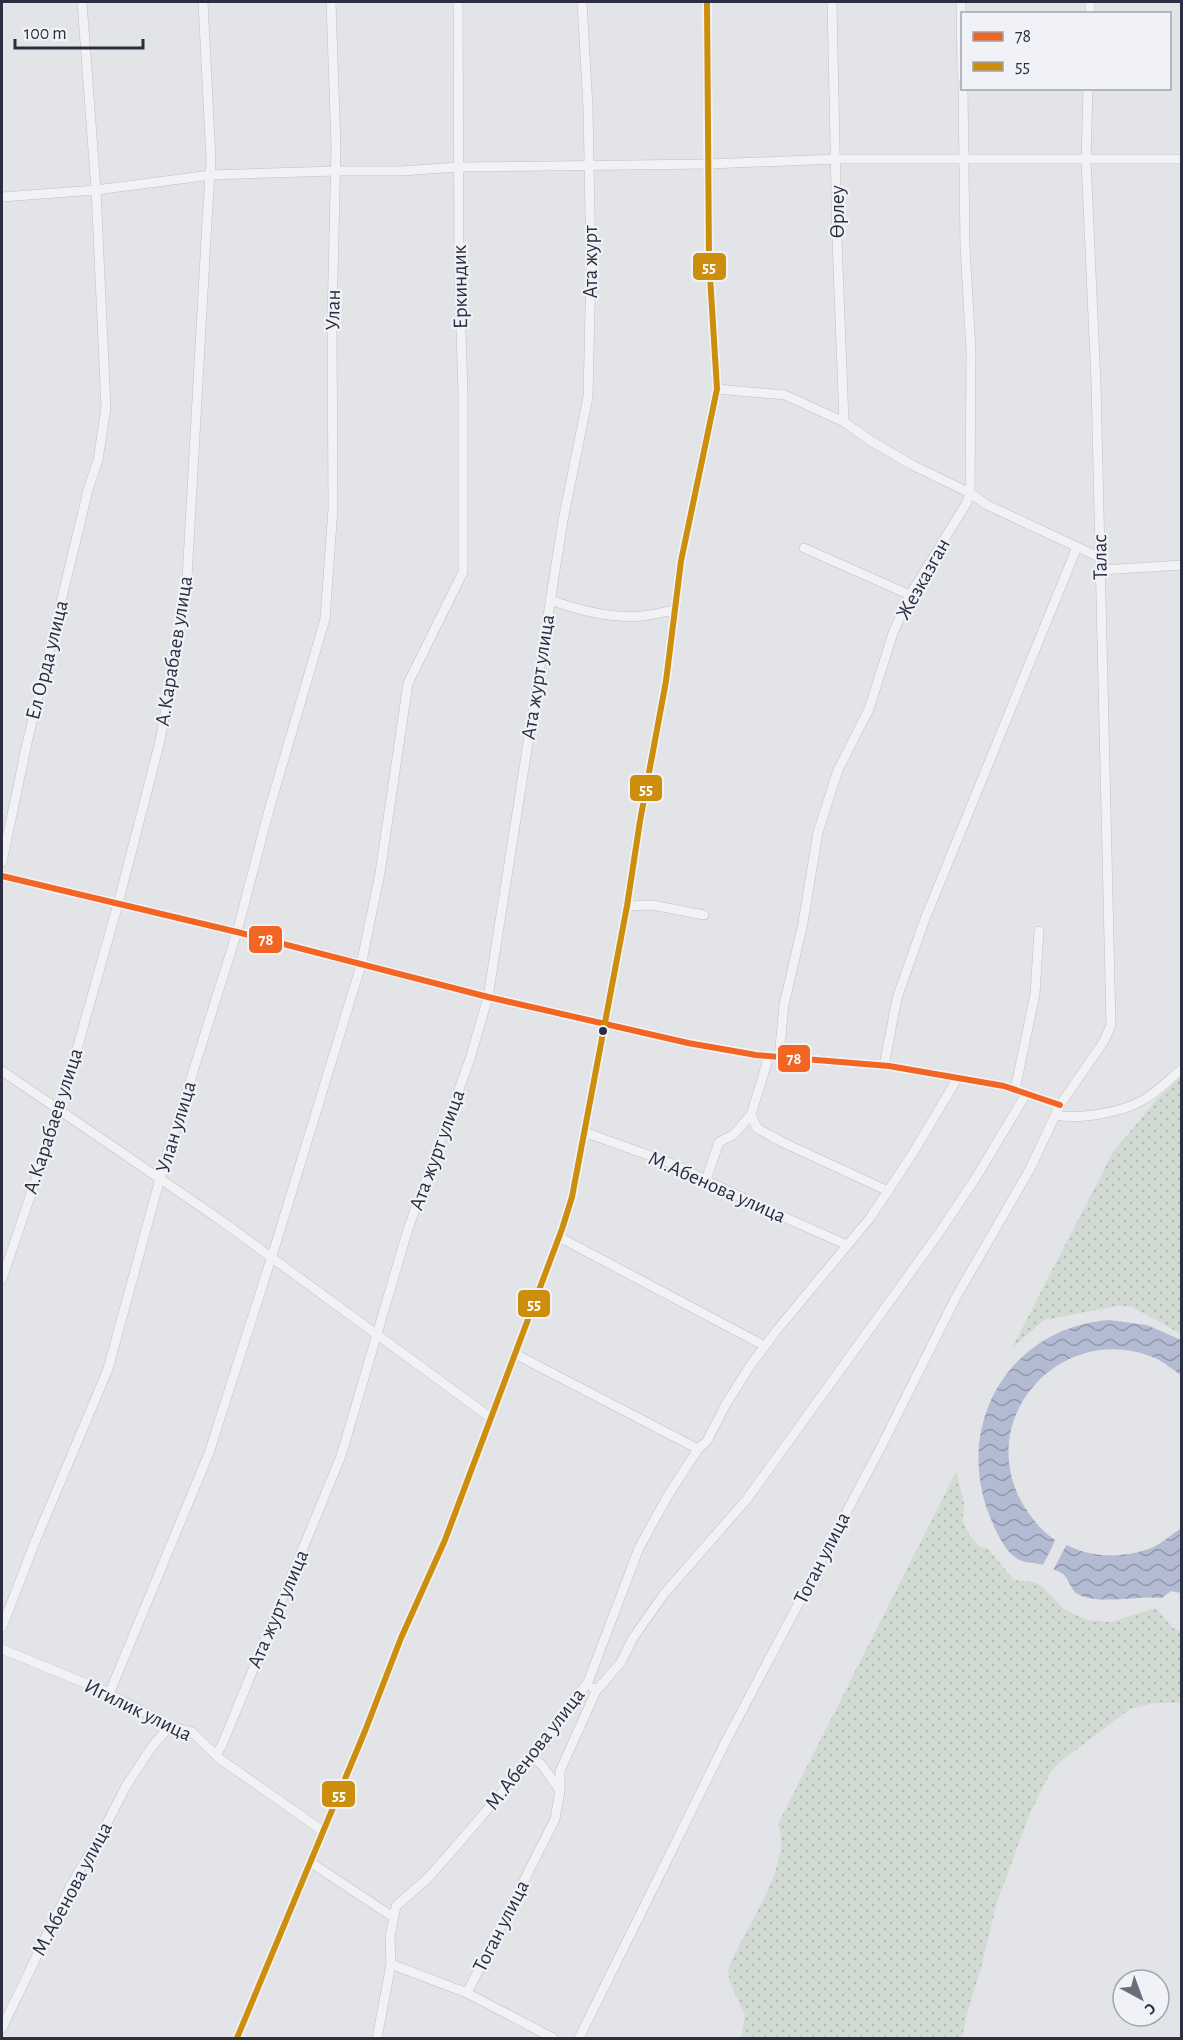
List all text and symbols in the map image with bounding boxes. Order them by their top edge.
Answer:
scale bar [15,12,142,50]
legend [961,12,1171,90]
text: 100 m [24,25,67,43]
text: 78 [1015,28,1031,46]
text: 55 [1015,58,1030,76]
street label: Өрлеу [827,185,848,239]
street label: Ата журт [580,225,601,298]
street label: Еркиндик [449,244,471,329]
line badge: 55 [692,252,727,281]
text: 55 [702,259,716,275]
street label: Улан [322,289,344,331]
street label: Талас [1089,534,1111,580]
street label: Жезказган [892,535,954,623]
street label: А.Карабаев улица [152,574,196,728]
street label: Ел Орда улица [22,598,72,722]
street label: Ата журт улица [518,613,558,741]
line badge: 55 [629,774,663,802]
text: 55 [639,781,653,797]
line badge: 78 [248,925,283,954]
text: 78 [259,932,274,948]
unlabelled marker [597,1025,609,1037]
line badge: 78 [777,1044,811,1073]
street label: А.Карабаев улица [20,1045,87,1196]
text: 78 [787,1051,802,1067]
street label: Улан улица [152,1078,200,1175]
street label: Ата журт улица [406,1087,469,1213]
street label: М.Абенова улица [645,1147,789,1227]
line badge: 55 [517,1289,551,1318]
text: 55 [527,1296,541,1312]
street label: Тоган улица [790,1508,854,1607]
street label: Ата журт улица [244,1546,313,1671]
street label: Игилик улица [81,1675,195,1745]
street label: М.Абенова улица [481,1684,589,1814]
line badge: 55 [321,1780,356,1808]
text: 55 [332,1787,346,1803]
street label: М.Абенова улица [28,1818,116,1959]
street label: Тоган улица [469,1876,533,1975]
north arrow [1111,1968,1171,2028]
text: С [1141,2000,1159,2018]

